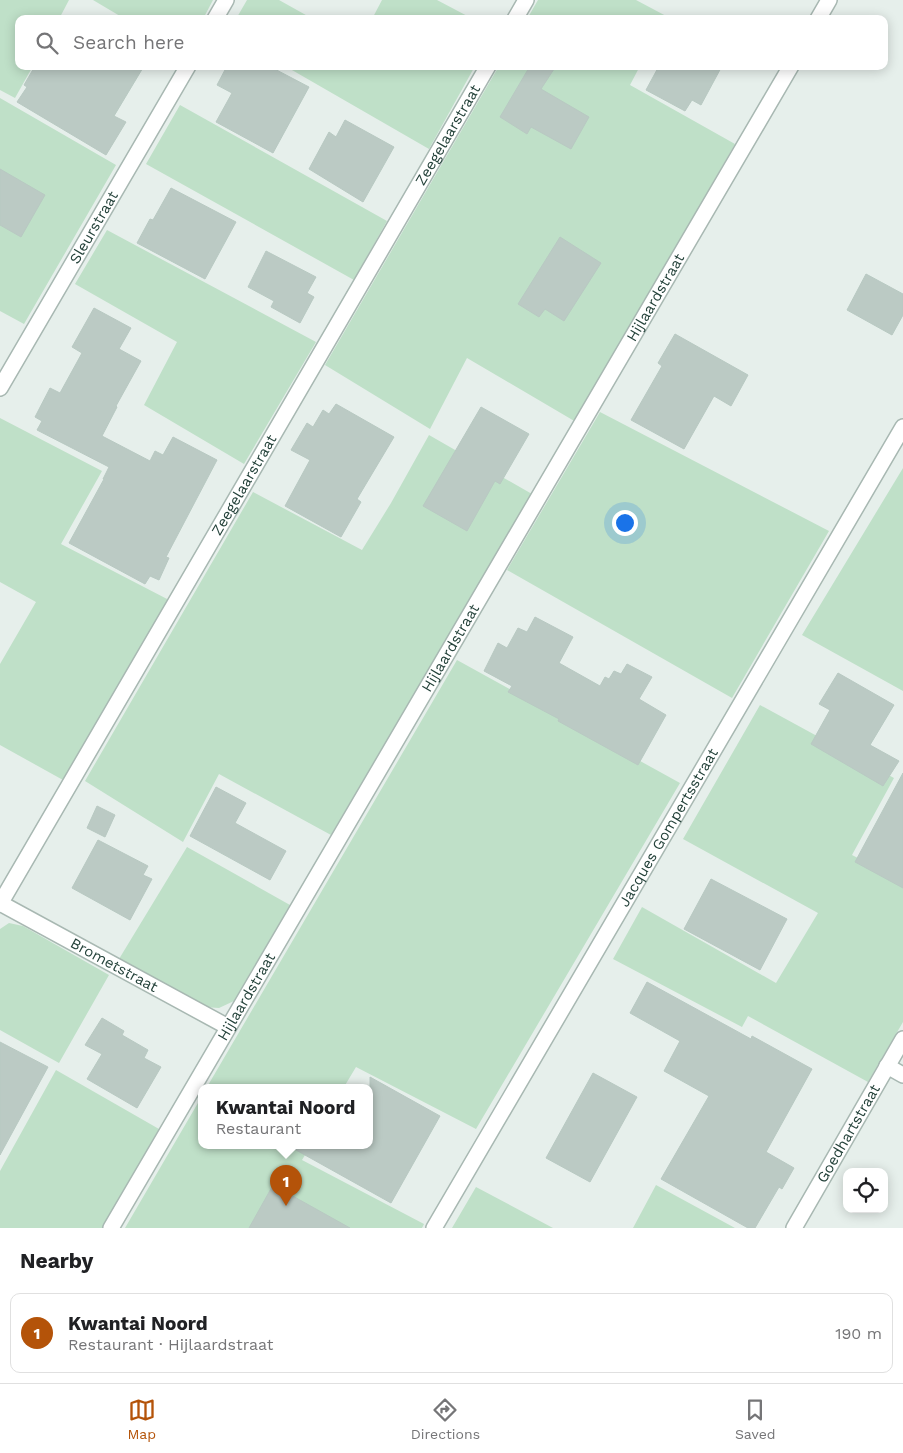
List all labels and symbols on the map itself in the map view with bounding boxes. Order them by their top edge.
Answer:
street label: Zeegelaarstraat [412,81,485,189]
street label: Sleurstraat [66,187,122,267]
street label: Hijlaardstraat [623,250,689,345]
street label: Zeegelaarstraat [208,431,281,538]
your location [612,510,638,536]
street label: Hijlaardstraat [418,600,484,695]
street label: Jacques Gompertsstraat [615,744,722,910]
street label: Brometstraat [67,934,162,996]
street label: Hijlaardstraat [214,949,279,1044]
street label: Goedhartstraat [813,1080,884,1186]
pin: 1 [270,1165,302,1206]

